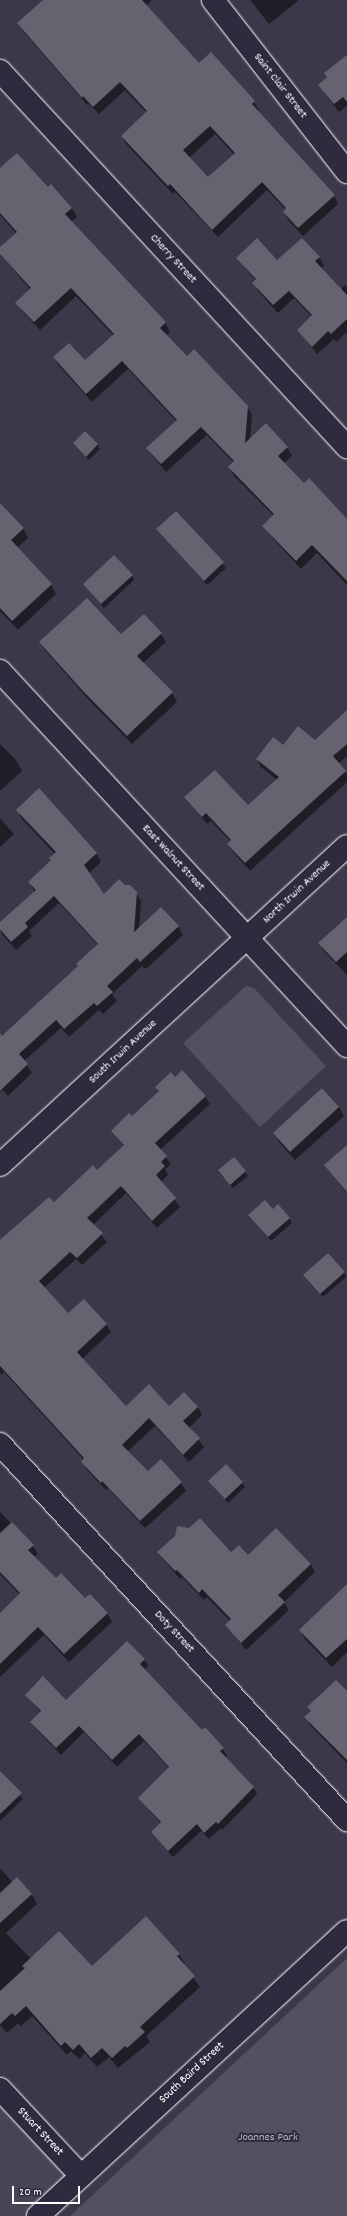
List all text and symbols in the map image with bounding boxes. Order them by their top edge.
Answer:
street label: Saint Clair Street [250,51,310,121]
street label: Cherry Street [146,231,200,287]
street label: East Walnut Street [139,822,207,894]
street label: North Irwin Avenue [260,857,334,927]
street label: South Irwin Avenue [86,1017,160,1087]
street label: Doty Street [151,1608,197,1656]
street label: South Baird Street [156,2039,228,2107]
street label: Stuart Street [14,2105,66,2159]
park label: Joannes Park [238,2131,298,2145]
scale bar [14,2178,82,2204]
text: 20 m [19,2184,42,2201]

